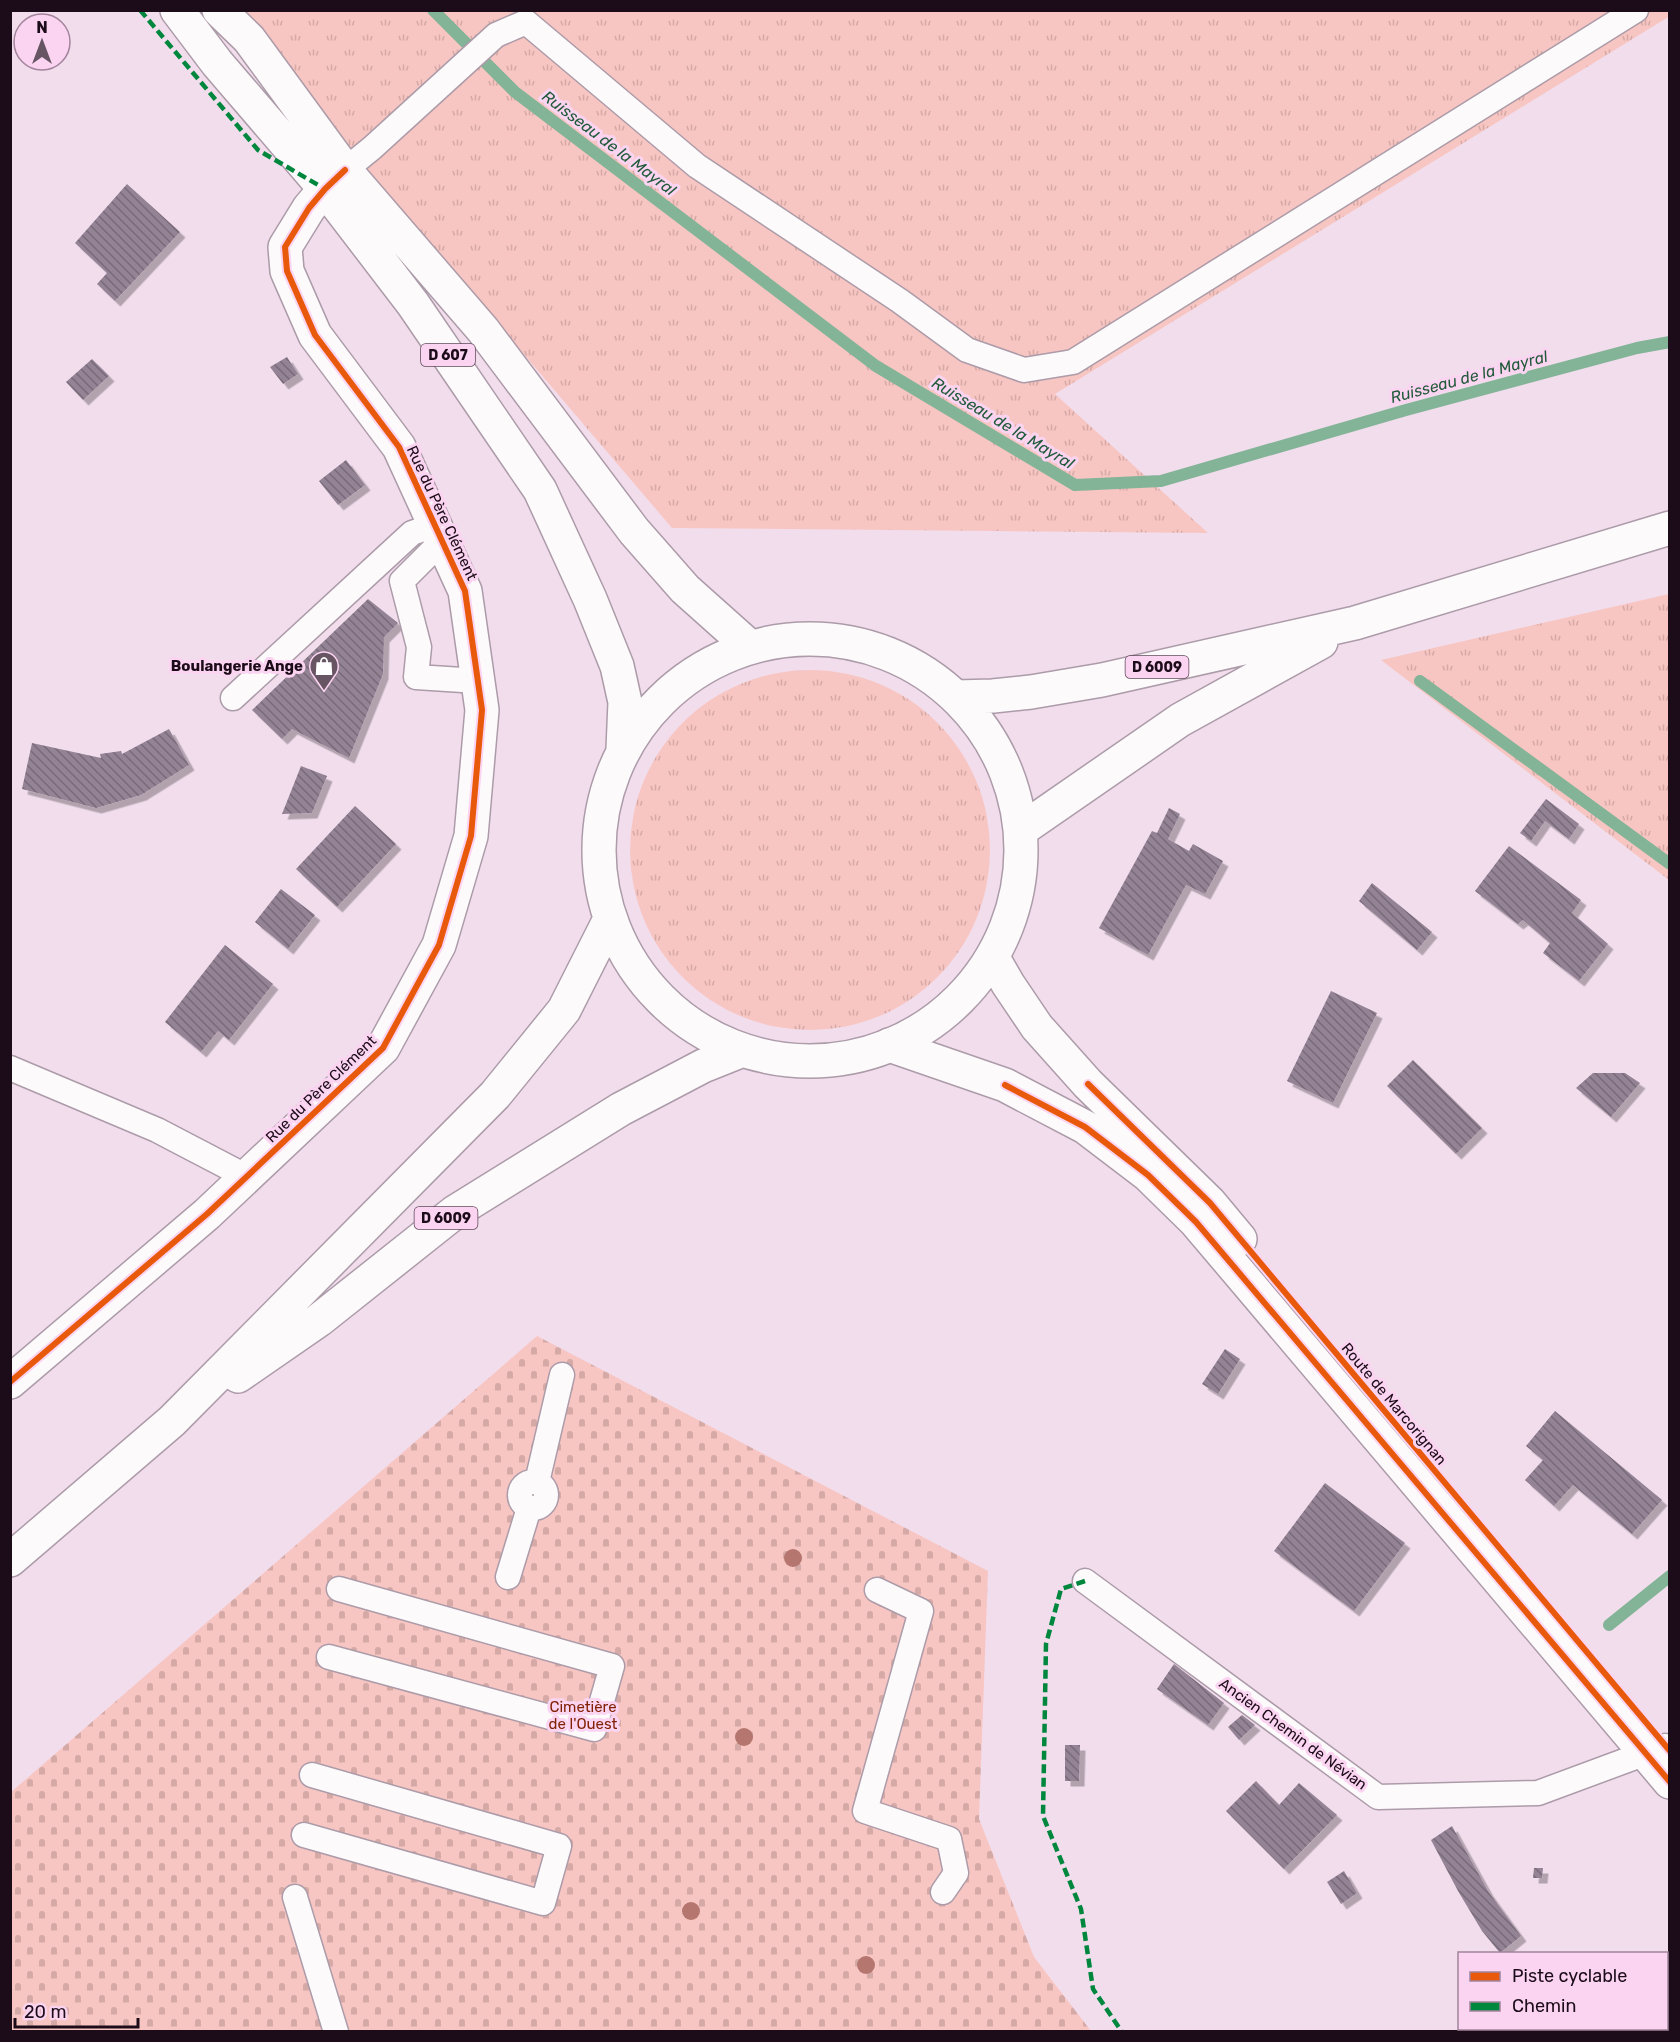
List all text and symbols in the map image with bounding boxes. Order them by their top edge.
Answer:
north arrow [12,12,72,72]
text: N [36,18,48,37]
water label: Ruisseau de la Mayral [538,87,680,200]
road number: D 607 [421,344,475,366]
water label: Ruisseau de la Mayral [1388,347,1551,407]
water label: Ruisseau de la Mayral [929,373,1078,474]
street label: Rue du Père Clément [403,443,481,583]
shop icon: Boulangerie Ange [308,650,340,692]
road number: D 6009 [1126,656,1188,678]
place label: Boulangerie Ange [171,657,303,675]
street label: Rue du Père Clément [262,1031,380,1146]
road number: D 6009 [414,1207,478,1229]
street label: Route de Marcorignan [1338,1339,1450,1469]
street label: Ancien Chemin de Névian [1216,1674,1370,1794]
park label: Cimetière de l'Ouest [548,1698,618,1733]
legend [1458,1952,1668,2030]
text: Piste cyclable [1512,1965,1627,1987]
scale bar [15,1991,138,2029]
text: Chemin [1512,1995,1576,2017]
text: 20 m [24,2001,66,2023]

